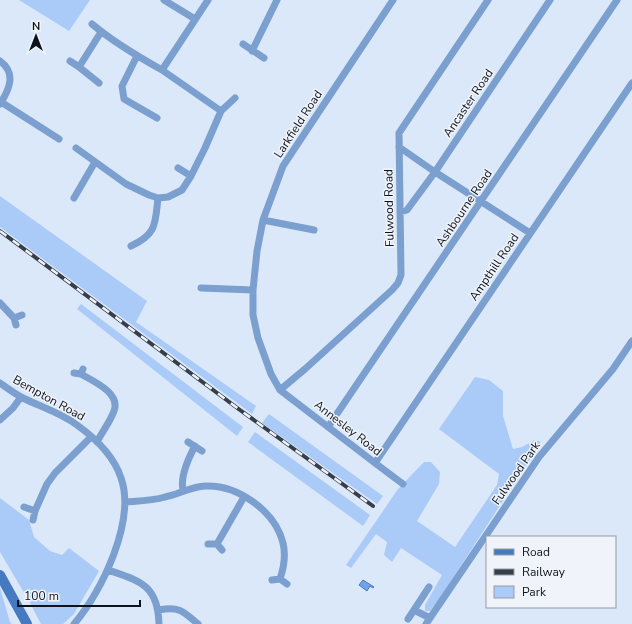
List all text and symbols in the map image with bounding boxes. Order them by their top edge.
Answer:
north arrow [16,16,56,56]
text: N [32,19,40,34]
street label: Ancaster Road [439,66,497,140]
street label: Larkfield Road [270,87,326,161]
street label: Ashbourne Road [432,166,496,250]
street label: Fulwood Road [380,169,398,247]
street label: Ampthill Road [466,230,522,304]
street label: Bempton Road [10,372,88,424]
street label: Annesley Road [311,397,385,459]
street label: Fulwood Park [488,437,544,508]
legend [486,536,616,608]
text: Road [522,544,550,560]
text: Railway [522,564,566,580]
scale bar [18,582,140,608]
text: Park [522,584,547,600]
text: 100 m [24,588,59,604]

